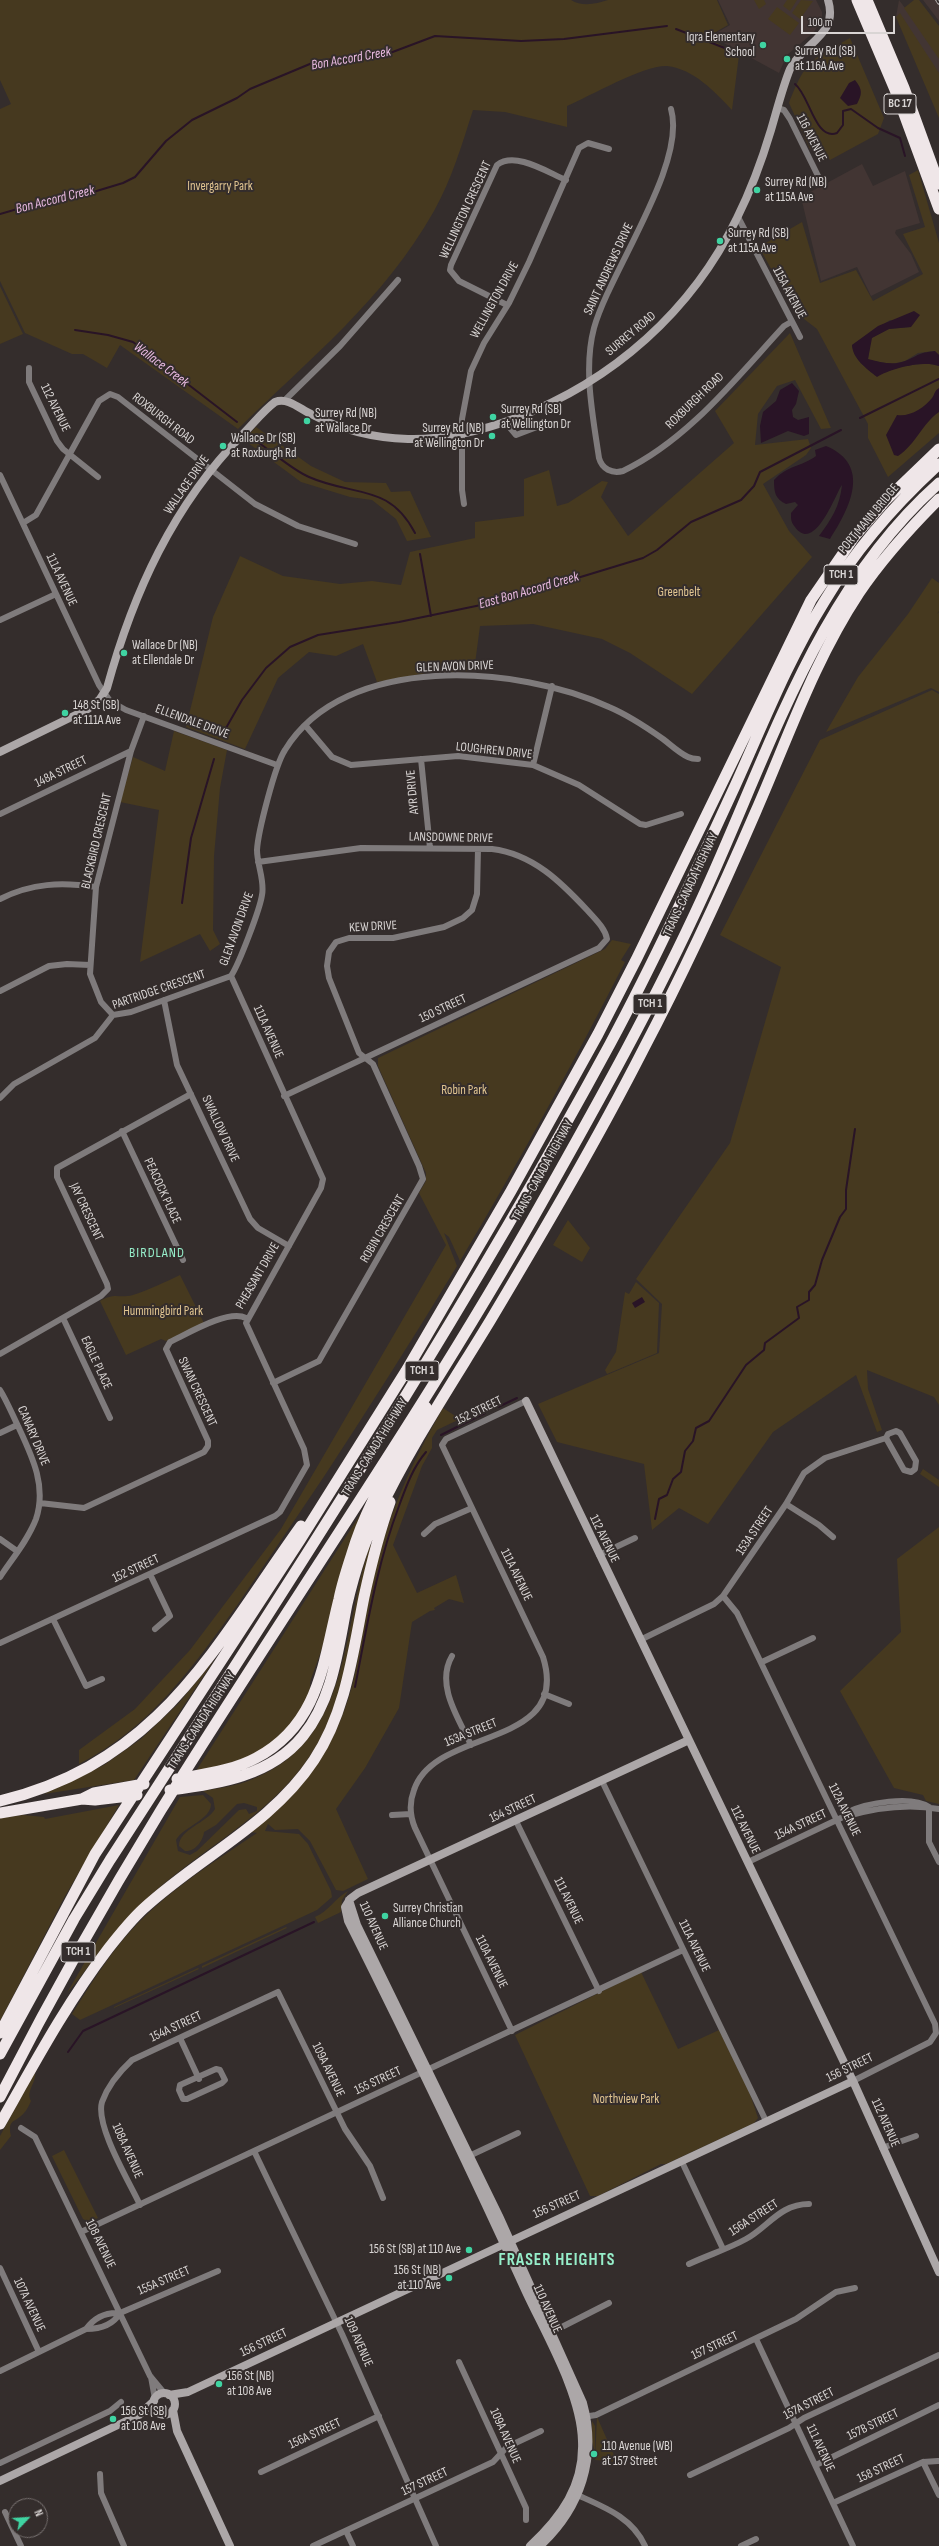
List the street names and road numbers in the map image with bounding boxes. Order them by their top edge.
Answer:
road number: BC 17 [884,94,916,114]
street label: 116 AVENUE [792,111,830,165]
street label: WELLINGTON CRESCENT [437,159,495,261]
street label: SAINT ANDREWS DRIVE [581,220,637,318]
street label: WELLINGTON DRIVE [467,259,523,341]
street label: 115A AVENUE [769,264,809,322]
street label: SURREY ROAD [603,308,659,360]
street label: ROXBURGH ROAD [663,369,727,433]
street label: 112 AVENUE [37,381,73,435]
street label: ROXBURGH ROAD [129,390,197,448]
street label: WALLACE DRIVE [161,452,213,518]
street label: PORT MANN BRIDGE [835,481,903,557]
street label: 111A AVENUE [42,551,80,609]
road number: TCH 1 [824,565,858,585]
street label: GLEN AVON DRIVE [416,658,494,676]
street label: ELLENDALE DRIVE [153,701,231,743]
street label: LOUGHREN DRIVE [455,739,533,763]
street label: 148A STREET [32,753,90,791]
street label: AYR DRIVE [403,769,423,815]
street label: BLACKBIRD CRESCENT [78,792,116,890]
street label: LANSDOWNE DRIVE [409,829,493,847]
street label: TRANS-CANADA HIGHWAY [660,831,722,939]
street label: GLEN AVON DRIVE [216,890,258,968]
street label: KEW DRIVE [349,918,397,936]
street label: PARTRIDGE CRESCENT [110,967,208,1013]
street label: 150 STREET [417,991,469,1027]
road number: TCH 1 [633,994,667,1014]
street label: 111A AVENUE [249,1003,287,1061]
street label: SWALLOW DRIVE [198,1093,242,1165]
street label: TRANS-CANADA HIGHWAY [509,1118,577,1224]
street label: PEACOCK PLACE [140,1156,184,1226]
street label: JAY CRESCENT [66,1181,106,1243]
street label: ROBIN CRESCENT [357,1192,409,1266]
street label: PHEASANT DRIVE [233,1240,283,1312]
street label: EAGLE PLACE [77,1334,115,1392]
street label: SWAN CRESCENT [174,1355,220,1429]
road number: TCH 1 [405,1361,439,1381]
street label: 152 STREET [453,1393,505,1429]
street label: TRANS-CANADA HIGHWAY [339,1396,411,1500]
street label: CANARY DRIVE [13,1404,53,1468]
street label: 153A STREET [733,1504,777,1558]
street label: 112 AVENUE [586,1512,622,1566]
street label: 111A AVENUE [497,1546,535,1604]
street label: 152 STREET [110,1551,162,1587]
street label: TRANS-CANADA HIGHWAY [165,1669,239,1773]
street label: 153A STREET [442,1715,500,1751]
street label: 112A AVENUE [824,1781,864,1839]
street label: 154 STREET [487,1791,539,1827]
street label: 112 AVENUE [727,1803,763,1857]
street label: 154A STREET [773,1806,829,1844]
street label: 111 AVENUE [550,1875,586,1927]
street label: 110 AVENUE [355,1899,391,1953]
street label: 111A AVENUE [675,1917,713,1975]
street label: 110A AVENUE [471,1933,511,1991]
road number: TCH 1 [61,1942,95,1962]
street label: 154A STREET [148,2008,204,2046]
street label: 109A AVENUE [308,2040,348,2100]
street label: 156 STREET [824,2050,876,2086]
street label: 155 STREET [352,2063,404,2099]
street label: 112 AVENUE [867,2096,903,2150]
street label: 108A AVENUE [108,2121,146,2181]
street label: 156 STREET [531,2188,583,2222]
street label: 156A STREET [726,2196,782,2240]
street label: 108 AVENUE [81,2217,119,2271]
street label: 155A STREET [135,2263,193,2299]
street label: 107A AVENUE [10,2276,48,2334]
street label: 110 AVENUE [529,2282,565,2336]
street label: 109 AVENUE [340,2315,376,2369]
street label: 156 STREET [238,2325,290,2361]
street label: 157 STREET [689,2328,741,2364]
street label: 157A STREET [781,2385,837,2423]
street label: 109A AVENUE [486,2406,524,2466]
street label: 157B STREET [845,2406,901,2444]
street label: 156A STREET [286,2415,344,2453]
street label: 111 AVENUE [802,2422,838,2474]
street label: 158 STREET [855,2451,907,2487]
street label: 157 STREET [399,2464,451,2500]

